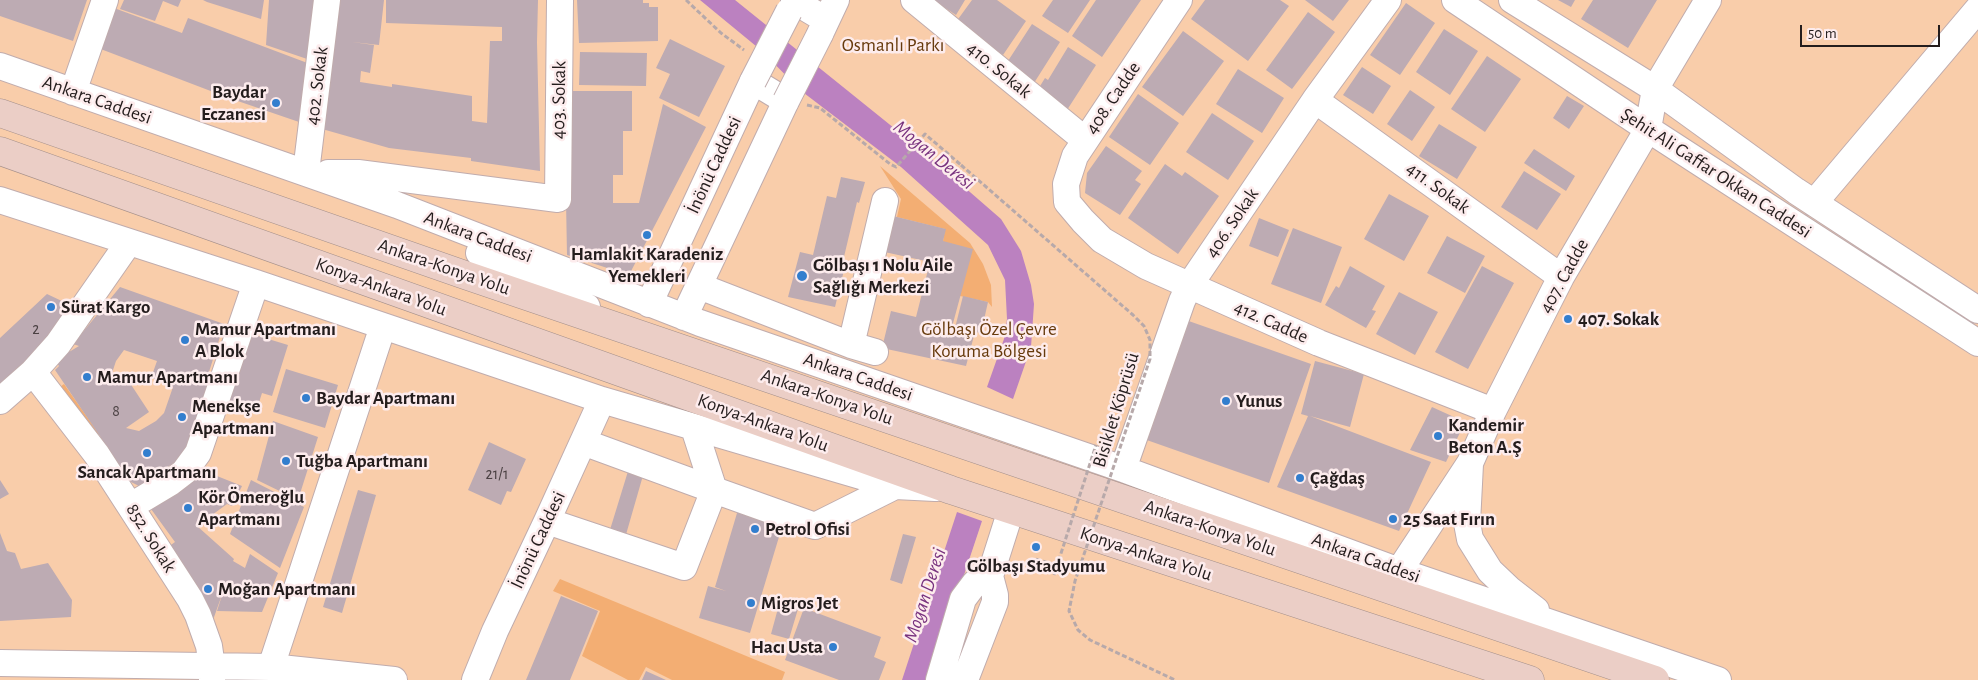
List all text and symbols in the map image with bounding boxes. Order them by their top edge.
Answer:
scale bar [1803,15,1943,47]
text: 50 m [1808,26,1837,41]
park label: Osmanlı Parkı [842,34,944,56]
street label: 410. Sokak [962,37,1036,103]
street label: 402. Sokak [301,45,333,127]
street label: 408. Cadde [1080,57,1146,139]
street label: 403. Sokak [547,61,571,139]
street label: Ankara Caddesi [39,71,155,129]
place label: Baydar Eczanesi [201,81,266,125]
marker: Baydar Eczanesi [270,97,282,109]
street label: Şehit Ali Gaffar Okkan Caddesi [1616,103,1816,243]
street label: İnönü Caddesi [681,113,747,217]
water label: Mogan Deresi [889,115,979,195]
street label: 411. Sokak [1402,157,1474,219]
street label: 406. Sokak [1200,184,1264,262]
street label: Ankara Caddesi [421,206,535,268]
marker: Hamlakit Karadeniz Yemekleri [641,229,653,241]
street label: Ankara-Konya Yolu [375,234,513,300]
street label: 407. Cadde [1534,235,1594,317]
place label: Hamlakit Karadeniz Yemekleri [571,243,723,287]
street label: Konya-Ankara Yolu [312,253,450,321]
place label: Gölbaşı 1 Nolu Aile Sağlığı Merkezi [813,254,953,298]
marker: Gölbaşı 1 Nolu Aile Sağlığı Merkezi [795,269,809,283]
place label: Sürat Kargo [61,296,150,318]
street label: 412. Cadde [1230,296,1312,348]
marker: Sürat Kargo [45,301,57,313]
place label: 407. Sokak [1578,308,1659,330]
marker: 407. Sokak [1562,313,1574,325]
place label: Mamur Apartmanı A Blok [195,318,336,362]
park label: Gölbaşı Özel Çevre Koruma Bölgesi [921,318,1057,362]
house number: 2 [32,319,40,339]
marker: Mamur Apartmanı A Blok [179,334,191,346]
street label: Ankara Caddesi [800,348,916,406]
street label: Bisiklet Köprüsü [1088,350,1144,470]
street label: Ankara-Konya Yolu [758,364,896,430]
place label: Mamur Apartmanı [97,366,238,388]
marker: Mamur Apartmanı [81,371,93,383]
place label: Baydar Apartmanı [316,387,455,409]
street label: Konya-Ankara Yolu [694,389,832,457]
place label: Yunus [1236,390,1282,412]
marker: Baydar Apartmanı [300,392,312,404]
place label: Menekşe Apartmanı [192,395,274,439]
marker: Yunus [1220,395,1232,407]
house number: 8 [112,401,120,421]
marker: Menekşe Apartmanı [176,411,188,423]
place label: Kandemir Beton A.Ş [1448,414,1524,458]
marker: Kandemir Beton A.Ş [1432,430,1444,442]
marker: Sancak Apartmanı [141,447,153,459]
place label: Tuğba Apartmanı [296,450,428,472]
marker: Tuğba Apartmanı [280,455,292,467]
place label: Sancak Apartmanı [77,461,217,483]
house number: 21/1 [486,464,508,484]
place label: Çağdaş [1310,467,1365,489]
marker: Çağdaş [1294,472,1306,484]
place label: Kör Ömeroğlu Apartmanı [198,486,304,530]
street label: İnönü Caddesi [505,488,571,592]
street label: Ankara-Konya Yolu [1141,495,1279,561]
street label: 852. Sokak [121,499,181,577]
marker: Kör Ömeroğlu Apartmanı [182,502,194,514]
place label: 25 Saat Fırın [1403,508,1495,530]
marker: 25 Saat Fırın [1387,513,1399,525]
place label: Petrol Ofisi [765,518,850,540]
street label: Konya-Ankara Yolu [1077,522,1215,586]
marker: Petrol Ofisi [749,523,761,535]
street label: Ankara Caddesi [1309,528,1423,588]
marker: Gölbaşı Stadyumu [1030,541,1042,553]
water label: Mogan Deresi [899,545,951,645]
place label: Gölbaşı Stadyumu [967,555,1105,577]
place label: Moğan Apartmanı [218,578,356,600]
marker: Moğan Apartmanı [202,583,214,595]
place label: Migros Jet [761,592,838,614]
marker: Migros Jet [745,597,757,609]
place label: Hacı Usta [751,636,823,658]
marker: Hacı Usta [827,641,839,653]

